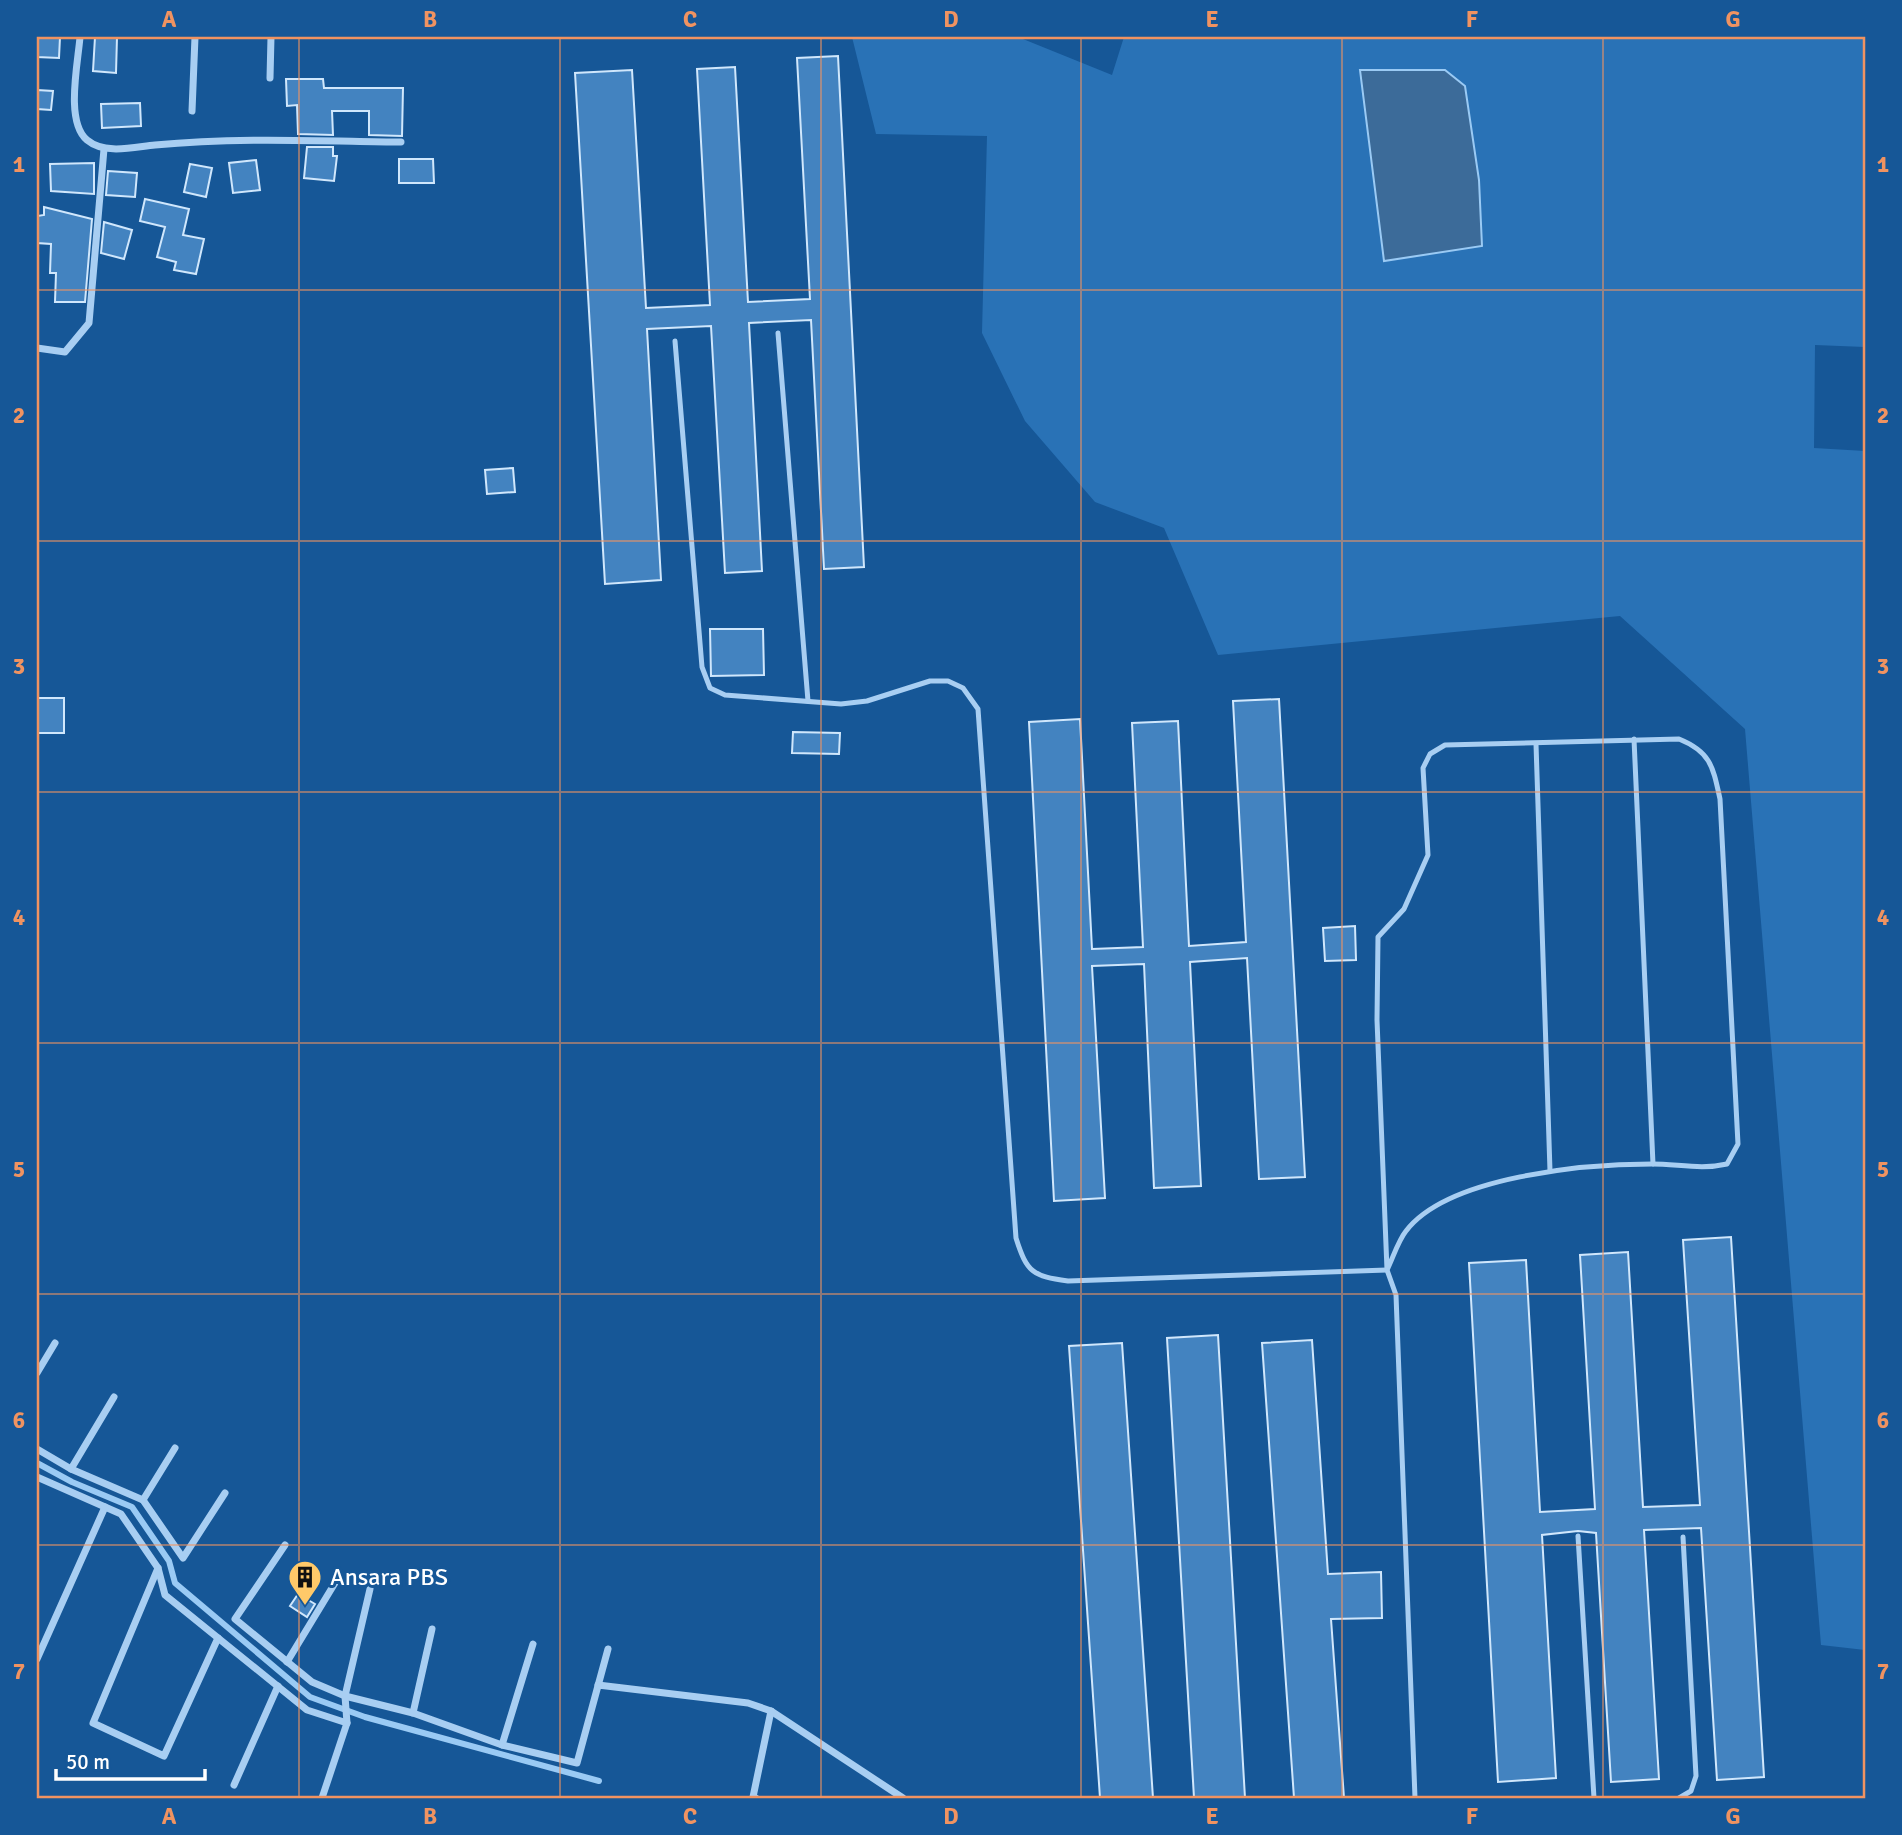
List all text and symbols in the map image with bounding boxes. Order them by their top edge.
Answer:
text: A [162,5,177,34]
text: B [423,5,437,34]
text: C [683,5,697,34]
text: D [943,5,959,34]
text: E [1205,5,1219,34]
text: F [1466,5,1478,34]
text: G [1725,5,1741,34]
text: 1 [13,150,25,179]
text: 1 [1877,150,1889,179]
text: 2 [13,401,25,430]
text: 2 [1877,401,1889,430]
text: 3 [13,652,25,681]
text: 3 [1877,652,1889,681]
text: 4 [13,903,25,932]
text: 4 [1877,903,1889,932]
text: 5 [13,1155,25,1184]
text: 5 [1877,1155,1889,1184]
text: 6 [13,1406,25,1435]
text: 6 [1877,1406,1889,1435]
building icon: Ansara PBS [286,1558,324,1607]
place label: Ansara PBS [330,1562,448,1592]
text: 7 [13,1657,25,1686]
text: 7 [1877,1657,1889,1686]
scale bar [56,1737,205,1781]
text: 50 m [66,1749,110,1775]
text: A [162,1802,177,1831]
text: B [423,1802,437,1831]
text: C [683,1802,697,1831]
text: D [943,1802,959,1831]
text: E [1205,1802,1219,1831]
text: F [1466,1802,1478,1831]
text: G [1725,1802,1741,1831]

